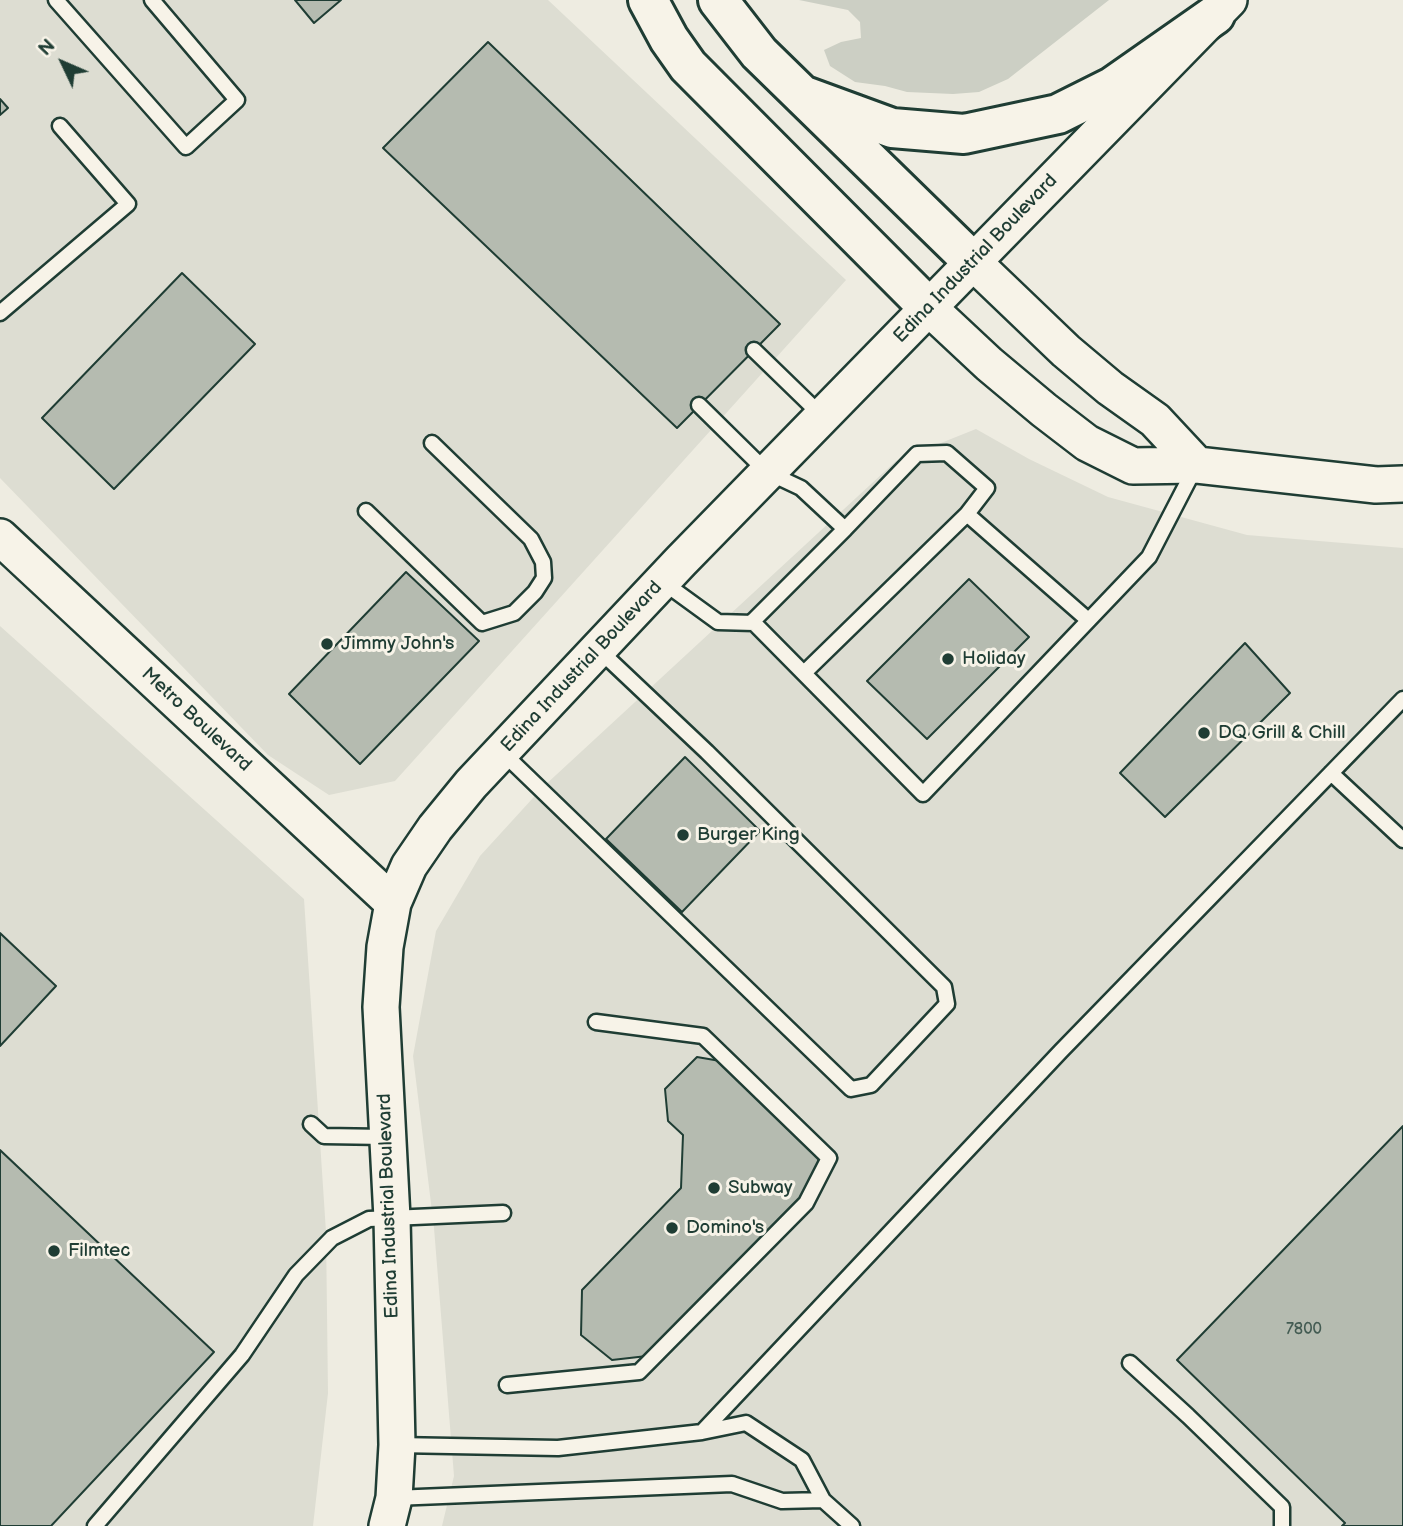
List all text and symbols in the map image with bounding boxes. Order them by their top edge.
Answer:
north arrow [28,28,98,98]
text: N [34,35,61,61]
street label: Edina Industrial Boulevard [889,170,1063,348]
street label: Edina Industrial Boulevard [497,577,667,757]
place label: Jimmy John's [341,633,454,655]
marker: Jimmy John's [319,636,335,652]
place label: Holiday [962,648,1026,670]
marker: Holiday [940,651,956,667]
street label: Metro Boulevard [136,663,256,777]
place label: DQ Grill & Chill [1218,722,1345,744]
marker: DQ Grill & Chill [1196,725,1212,741]
place label: Burger King [697,824,800,846]
marker: Burger King [675,827,691,843]
street label: Edina Industrial Boulevard [374,1093,404,1319]
place label: Subway [728,1177,793,1199]
marker: Subway [706,1180,722,1196]
place label: Domino's [686,1217,764,1239]
marker: Domino's [664,1220,680,1236]
place label: Filmtec [68,1240,130,1262]
marker: Filmtec [46,1243,62,1259]
house number: 7800 [1286,1320,1322,1340]

